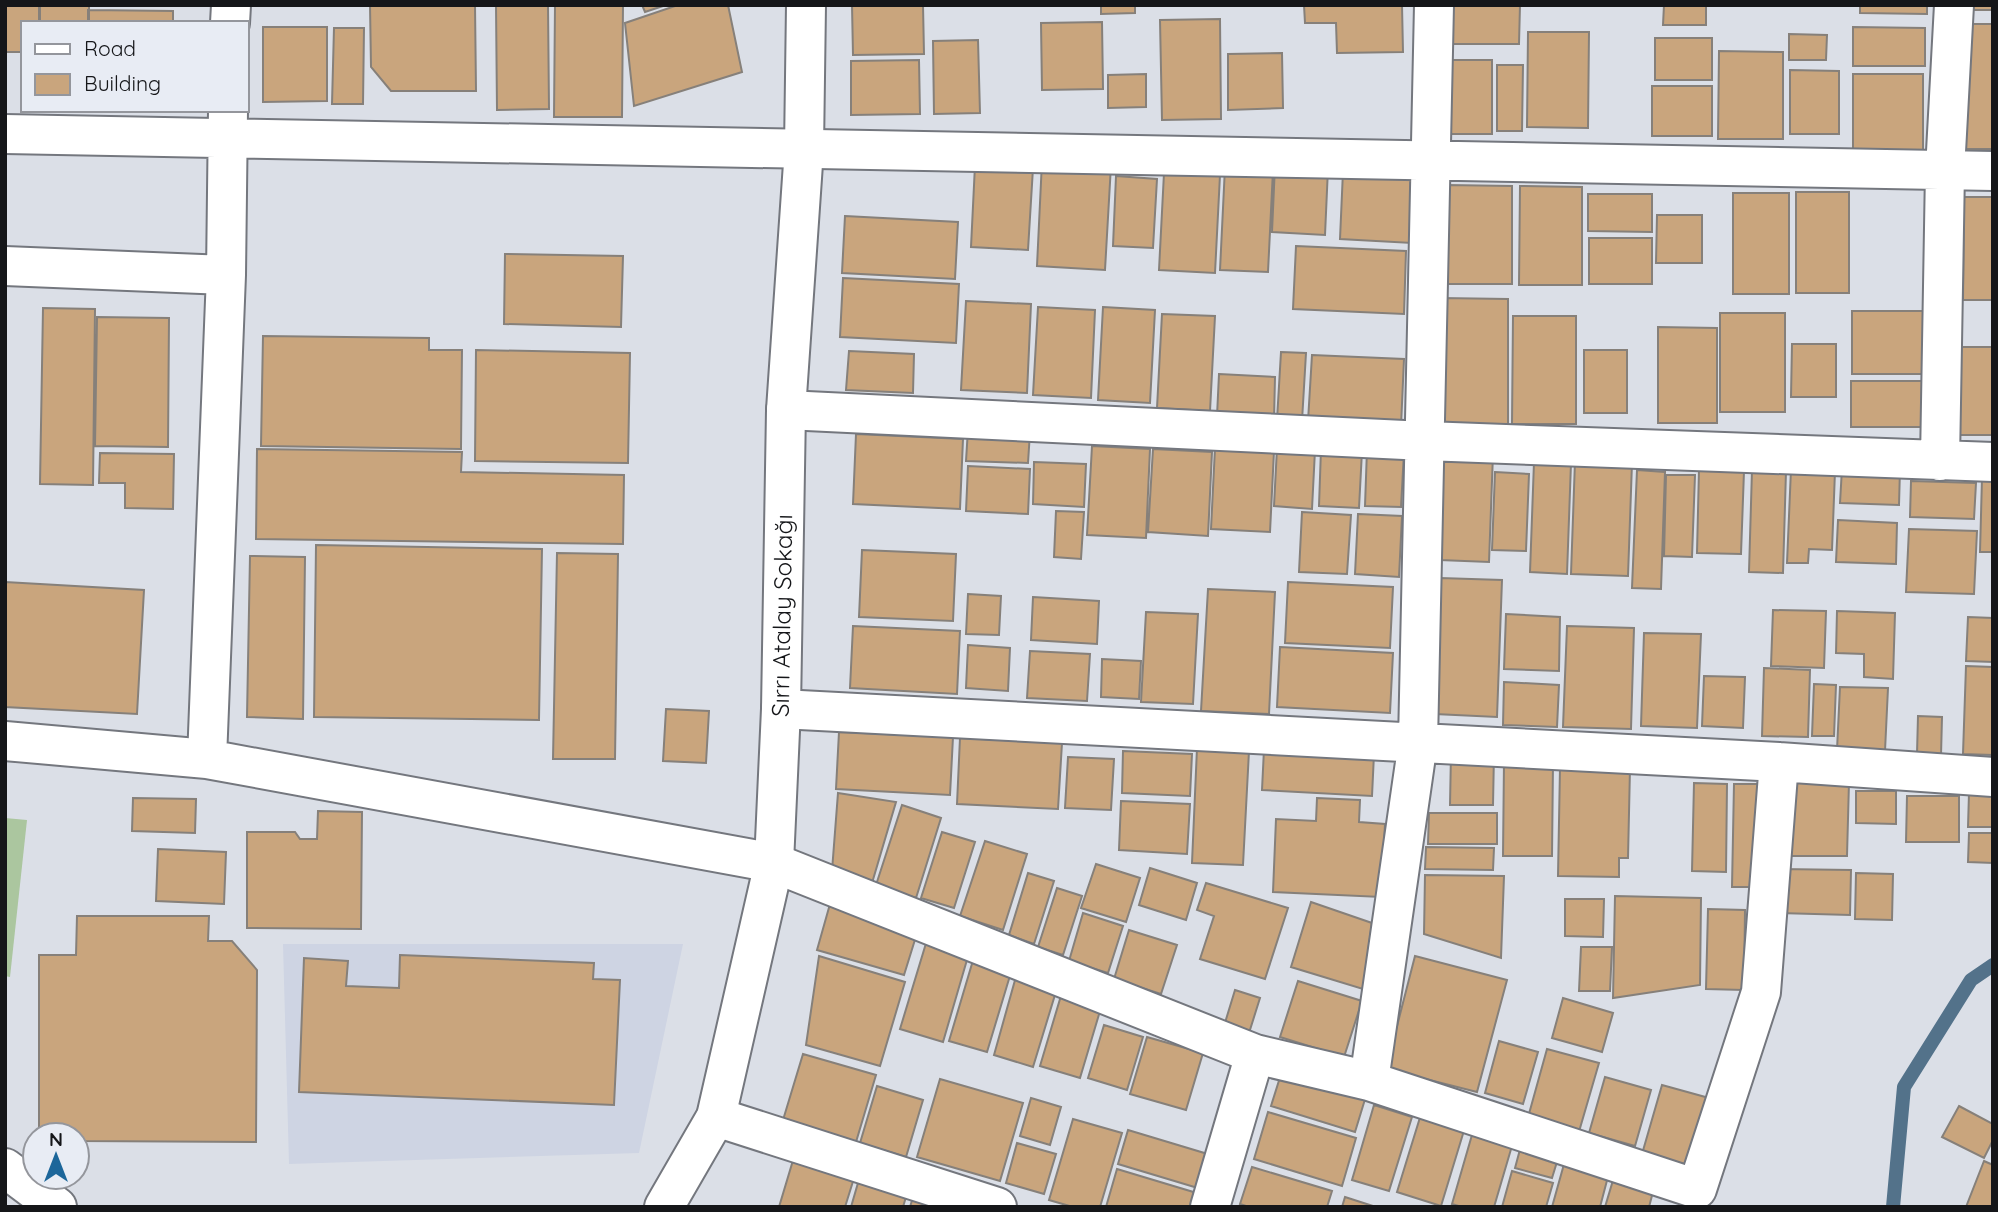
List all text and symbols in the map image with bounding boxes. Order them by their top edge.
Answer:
legend [21,21,248,112]
text: Road [84,35,136,61]
text: Building [84,70,161,96]
street label: Sırrı Atalay Sokağı [765,514,798,718]
north arrow [21,1121,91,1191]
text: N [49,1127,63,1151]

